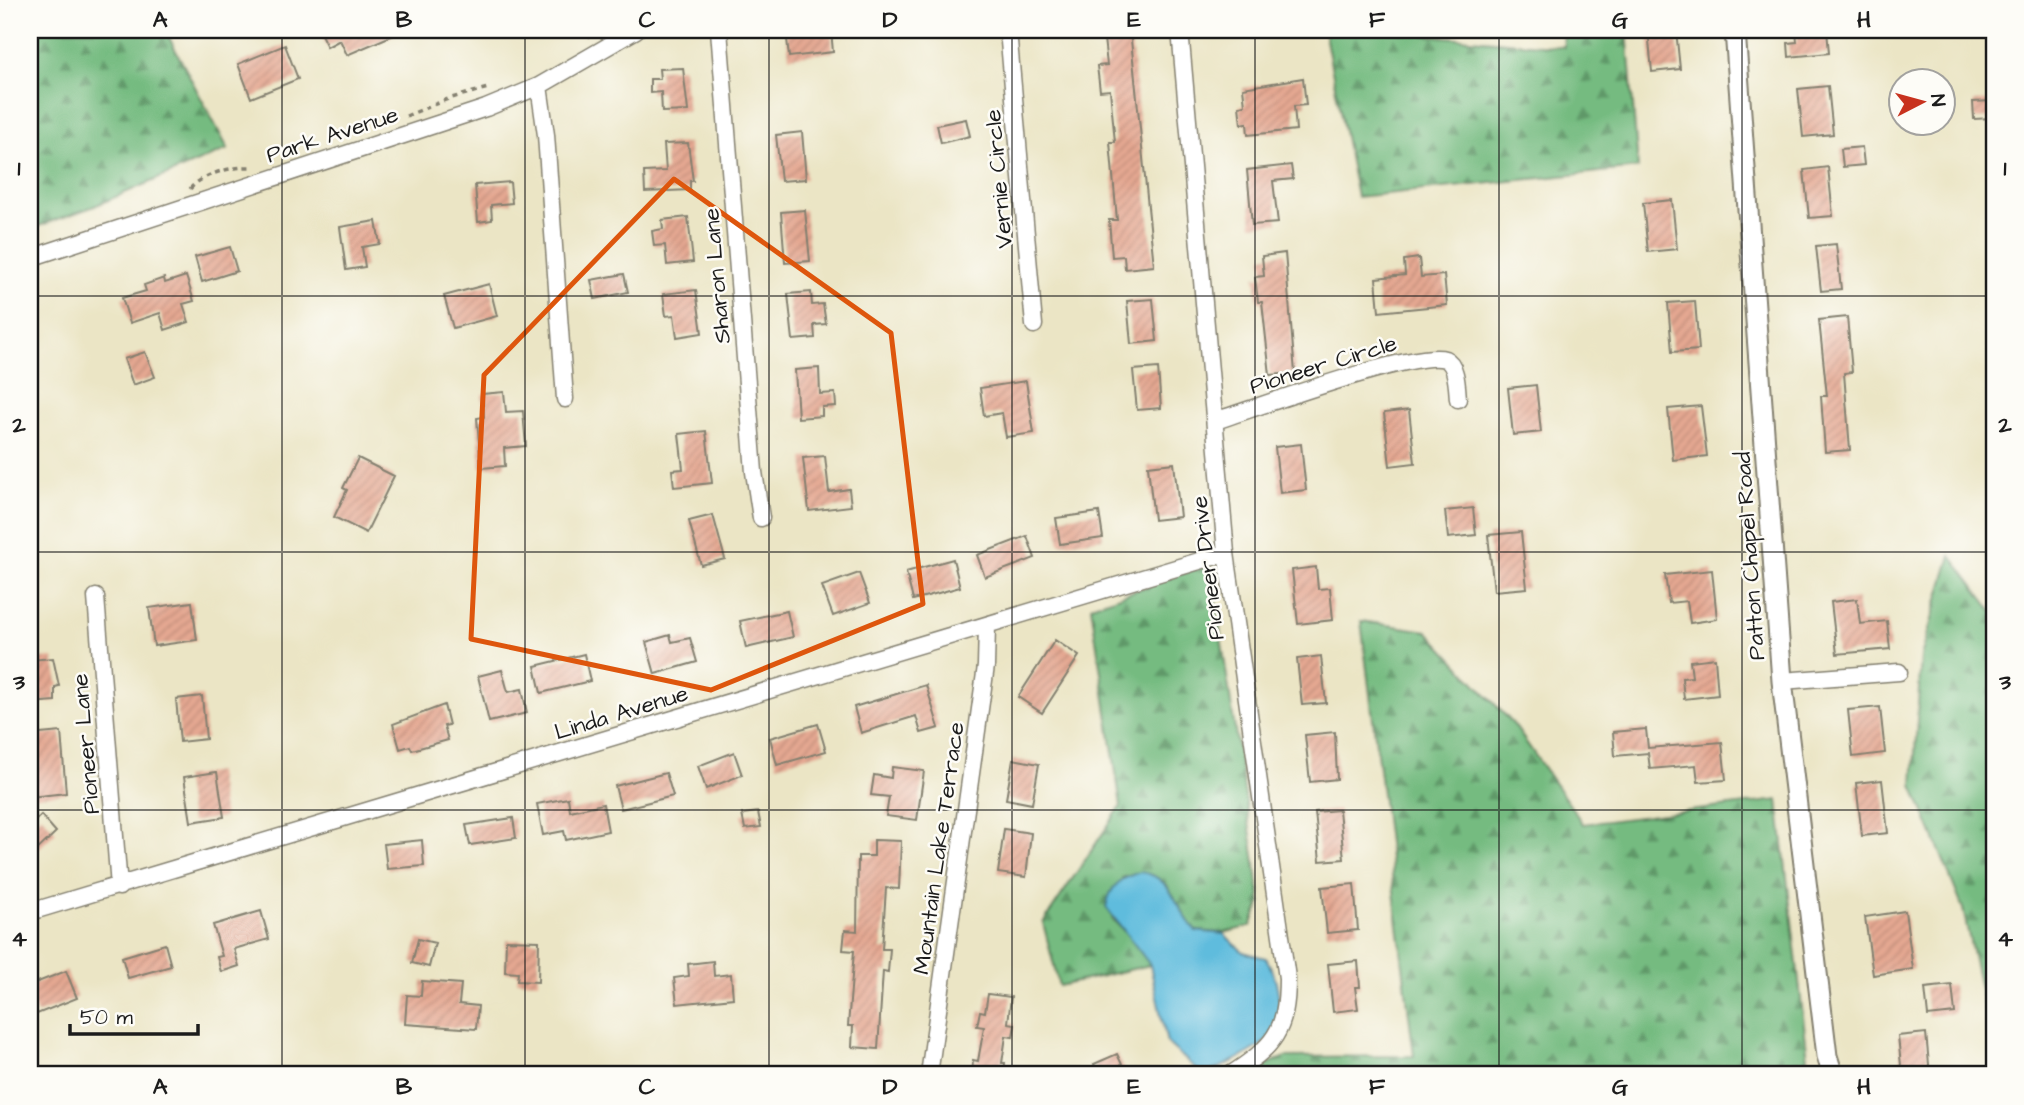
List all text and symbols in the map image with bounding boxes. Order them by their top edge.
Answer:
text: A [153,4,168,36]
text: B [396,4,413,36]
text: C [639,4,656,36]
text: D [883,4,898,36]
text: E [1127,4,1141,36]
text: F [1369,4,1386,36]
text: G [1612,4,1628,36]
text: H [1857,4,1871,36]
north arrow [1888,66,1958,136]
text: N [1923,93,1951,108]
street label: Park Avenue [262,99,402,171]
street label: Vernie Circle [977,108,1021,250]
text: 1 [18,152,21,184]
text: 1 [2004,152,2007,184]
street label: Sharon Lane [695,207,739,345]
street label: Pioneer Circle [1246,327,1401,403]
text: 2 [11,409,26,441]
text: 2 [1997,409,2012,441]
street label: Patton Chapel Road [1727,450,1773,661]
street label: Pioneer Drive [1183,494,1233,642]
text: 3 [12,666,25,698]
text: 3 [1998,666,2011,698]
street label: Pioneer Lane [64,672,108,816]
street label: Linda Avenue [550,677,692,748]
street label: Mountain Lake Terrace [905,720,973,976]
text: 4 [11,923,27,955]
text: 4 [1997,923,2013,955]
scale bar [70,993,198,1037]
text: 50 m [80,1003,134,1032]
text: A [153,1071,168,1103]
text: B [396,1071,413,1103]
text: C [639,1071,656,1103]
text: D [883,1071,898,1103]
text: E [1127,1071,1141,1103]
text: F [1369,1071,1386,1103]
text: G [1612,1071,1628,1103]
text: H [1857,1071,1871,1103]

